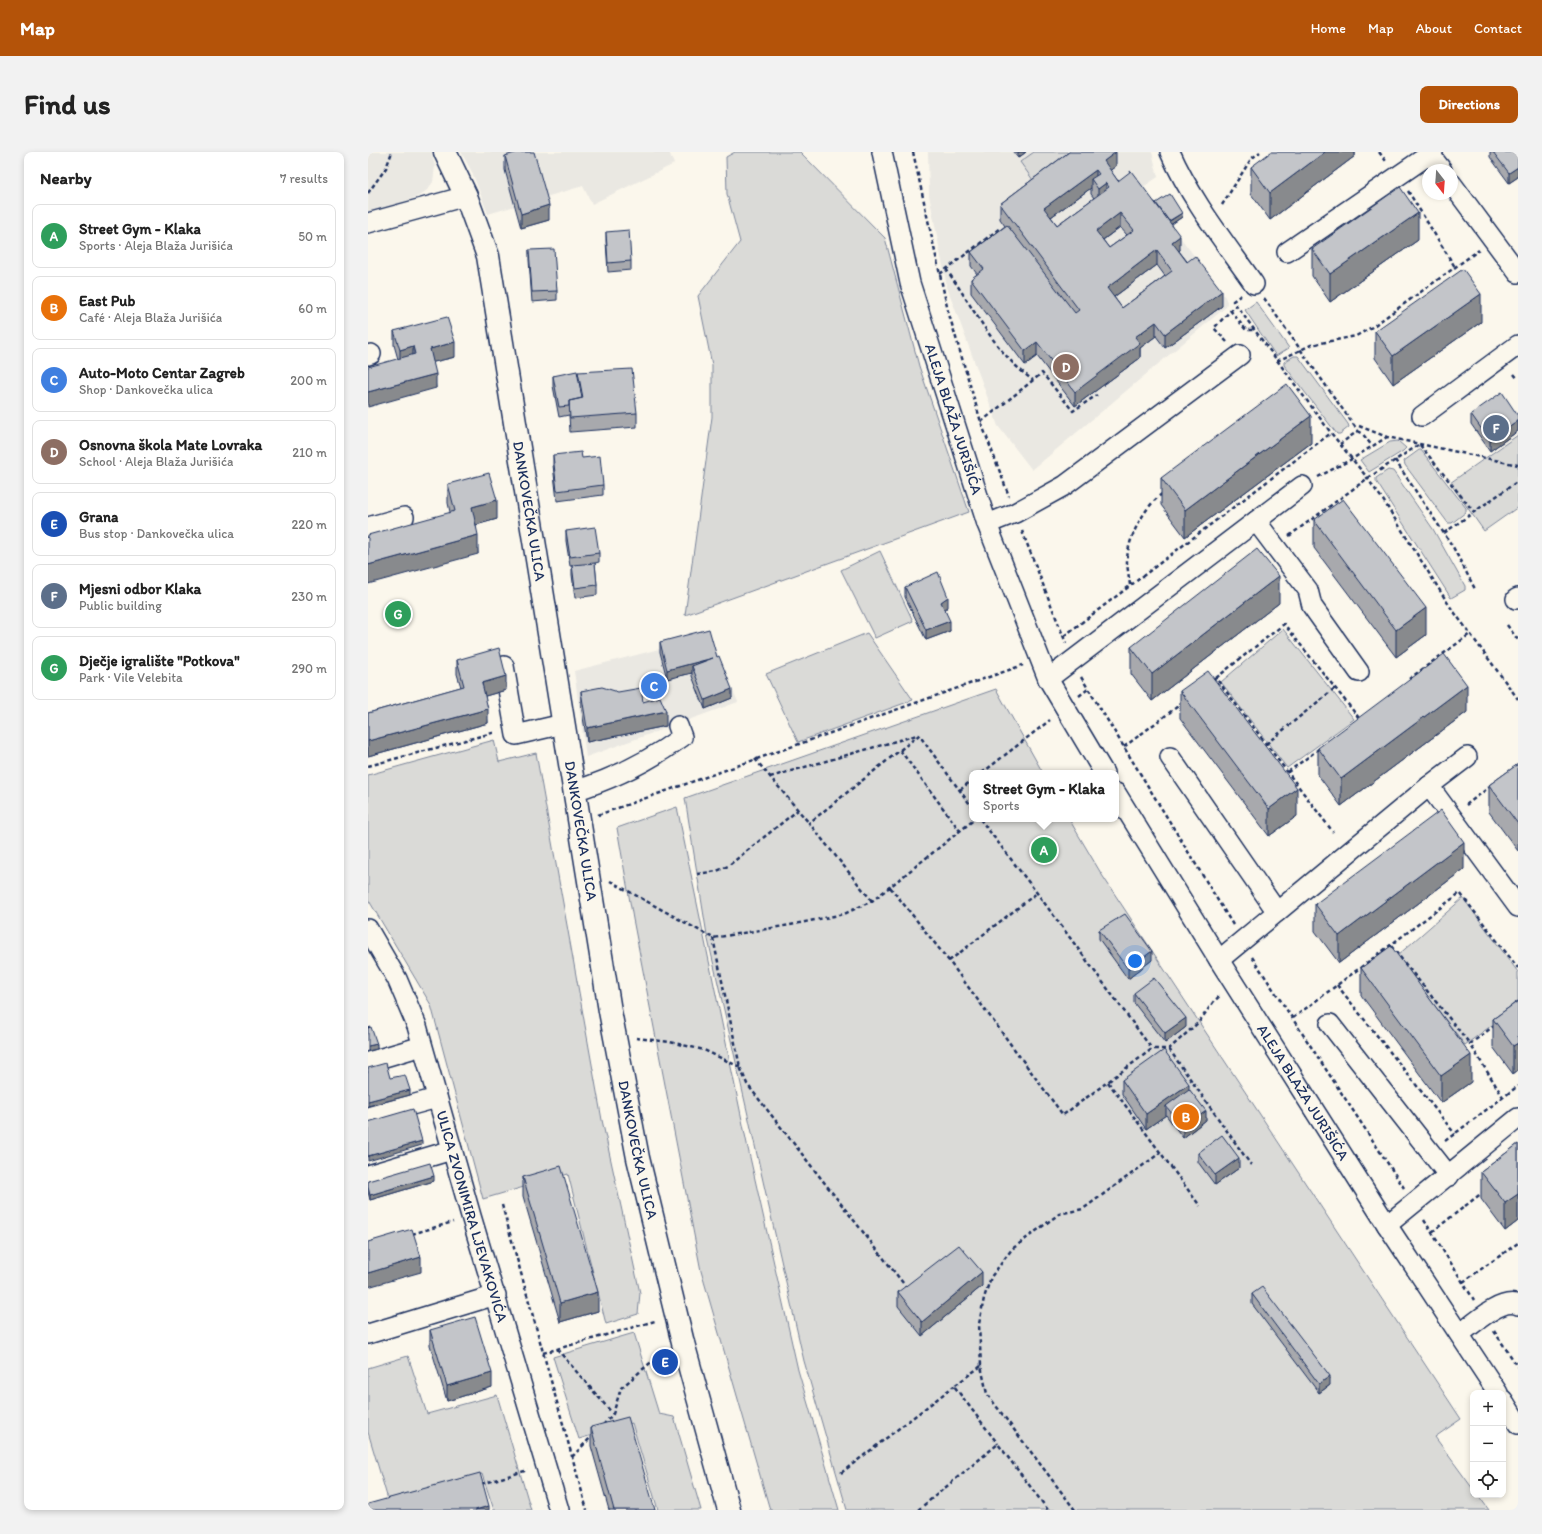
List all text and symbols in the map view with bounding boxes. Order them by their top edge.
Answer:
text: Map [20,17,55,40]
text: Home [1311,20,1346,37]
text: Map [1368,20,1394,37]
text: About [1416,20,1452,37]
text: Contact [1474,20,1522,37]
button: Directions [1420,86,1518,123]
text: Find us [24,87,111,121]
north arrow [1422,164,1458,200]
text: Nearby [40,168,92,188]
text: 7 results [280,171,328,186]
text: Street Gym - Klaka [79,220,201,238]
text: A [50,229,58,244]
text: 50 m [298,229,327,244]
text: Sports · Aleja Blaža Jurišića [79,238,233,253]
text: East Pub [79,292,135,310]
text: B [50,301,58,316]
text: 60 m [298,301,327,316]
text: Café · Aleja Blaža Jurišića [79,310,222,325]
street label: ALEJA BLAŽA JURIŠIĆA [921,342,986,497]
pin: D [1053,352,1079,382]
text: Auto-Moto Centar Zagreb [79,364,245,382]
text: C [50,373,58,388]
text: 200 m [290,373,327,388]
text: Shop · Dankovečka ulica [79,382,213,397]
pin: F [1483,413,1509,443]
text: Osnovna škola Mate Lovraka [79,436,262,454]
street label: DANKOVEČKA ULICA [509,440,549,583]
text: D [50,445,58,460]
text: 210 m [292,445,327,460]
text: School · Aleja Blaža Jurišića [79,454,233,469]
text: Grana [79,508,119,526]
text: E [50,517,58,532]
text: 220 m [291,517,327,532]
text: Bus stop · Dankovečka ulica [79,526,234,541]
text: Mjesni odbor Klaka [79,580,201,598]
text: F [51,589,57,604]
text: 230 m [291,589,327,604]
text: Public building [79,598,162,613]
pin: G [385,599,411,629]
text: Dječje igralište "Potkova" [79,652,240,670]
text: G [50,661,58,676]
text: 290 m [291,661,327,676]
text: Park · Vile Velebita [79,670,183,685]
pin: C [641,671,667,701]
street label: DANKOVEČKA ULICA [561,760,601,903]
popup [969,770,1119,822]
text: Street Gym - Klaka [983,780,1105,798]
text: Sports [983,798,1020,813]
pin: A [1031,835,1057,865]
your location [1125,951,1145,971]
street label: ALEJA BLAŽA JURIŠIĆA [1253,1021,1353,1164]
street label: DANKOVEČKA ULICA [614,1079,662,1221]
pin: B [1173,1102,1199,1132]
street label: ULICA ZVONIMIRA LJEVAKOVIĆA [432,1108,511,1325]
pin: E [652,1347,678,1377]
map controls [1470,1390,1506,1498]
button: + [1470,1390,1506,1426]
button: − [1470,1426,1506,1462]
button: locate [1470,1462,1506,1498]

